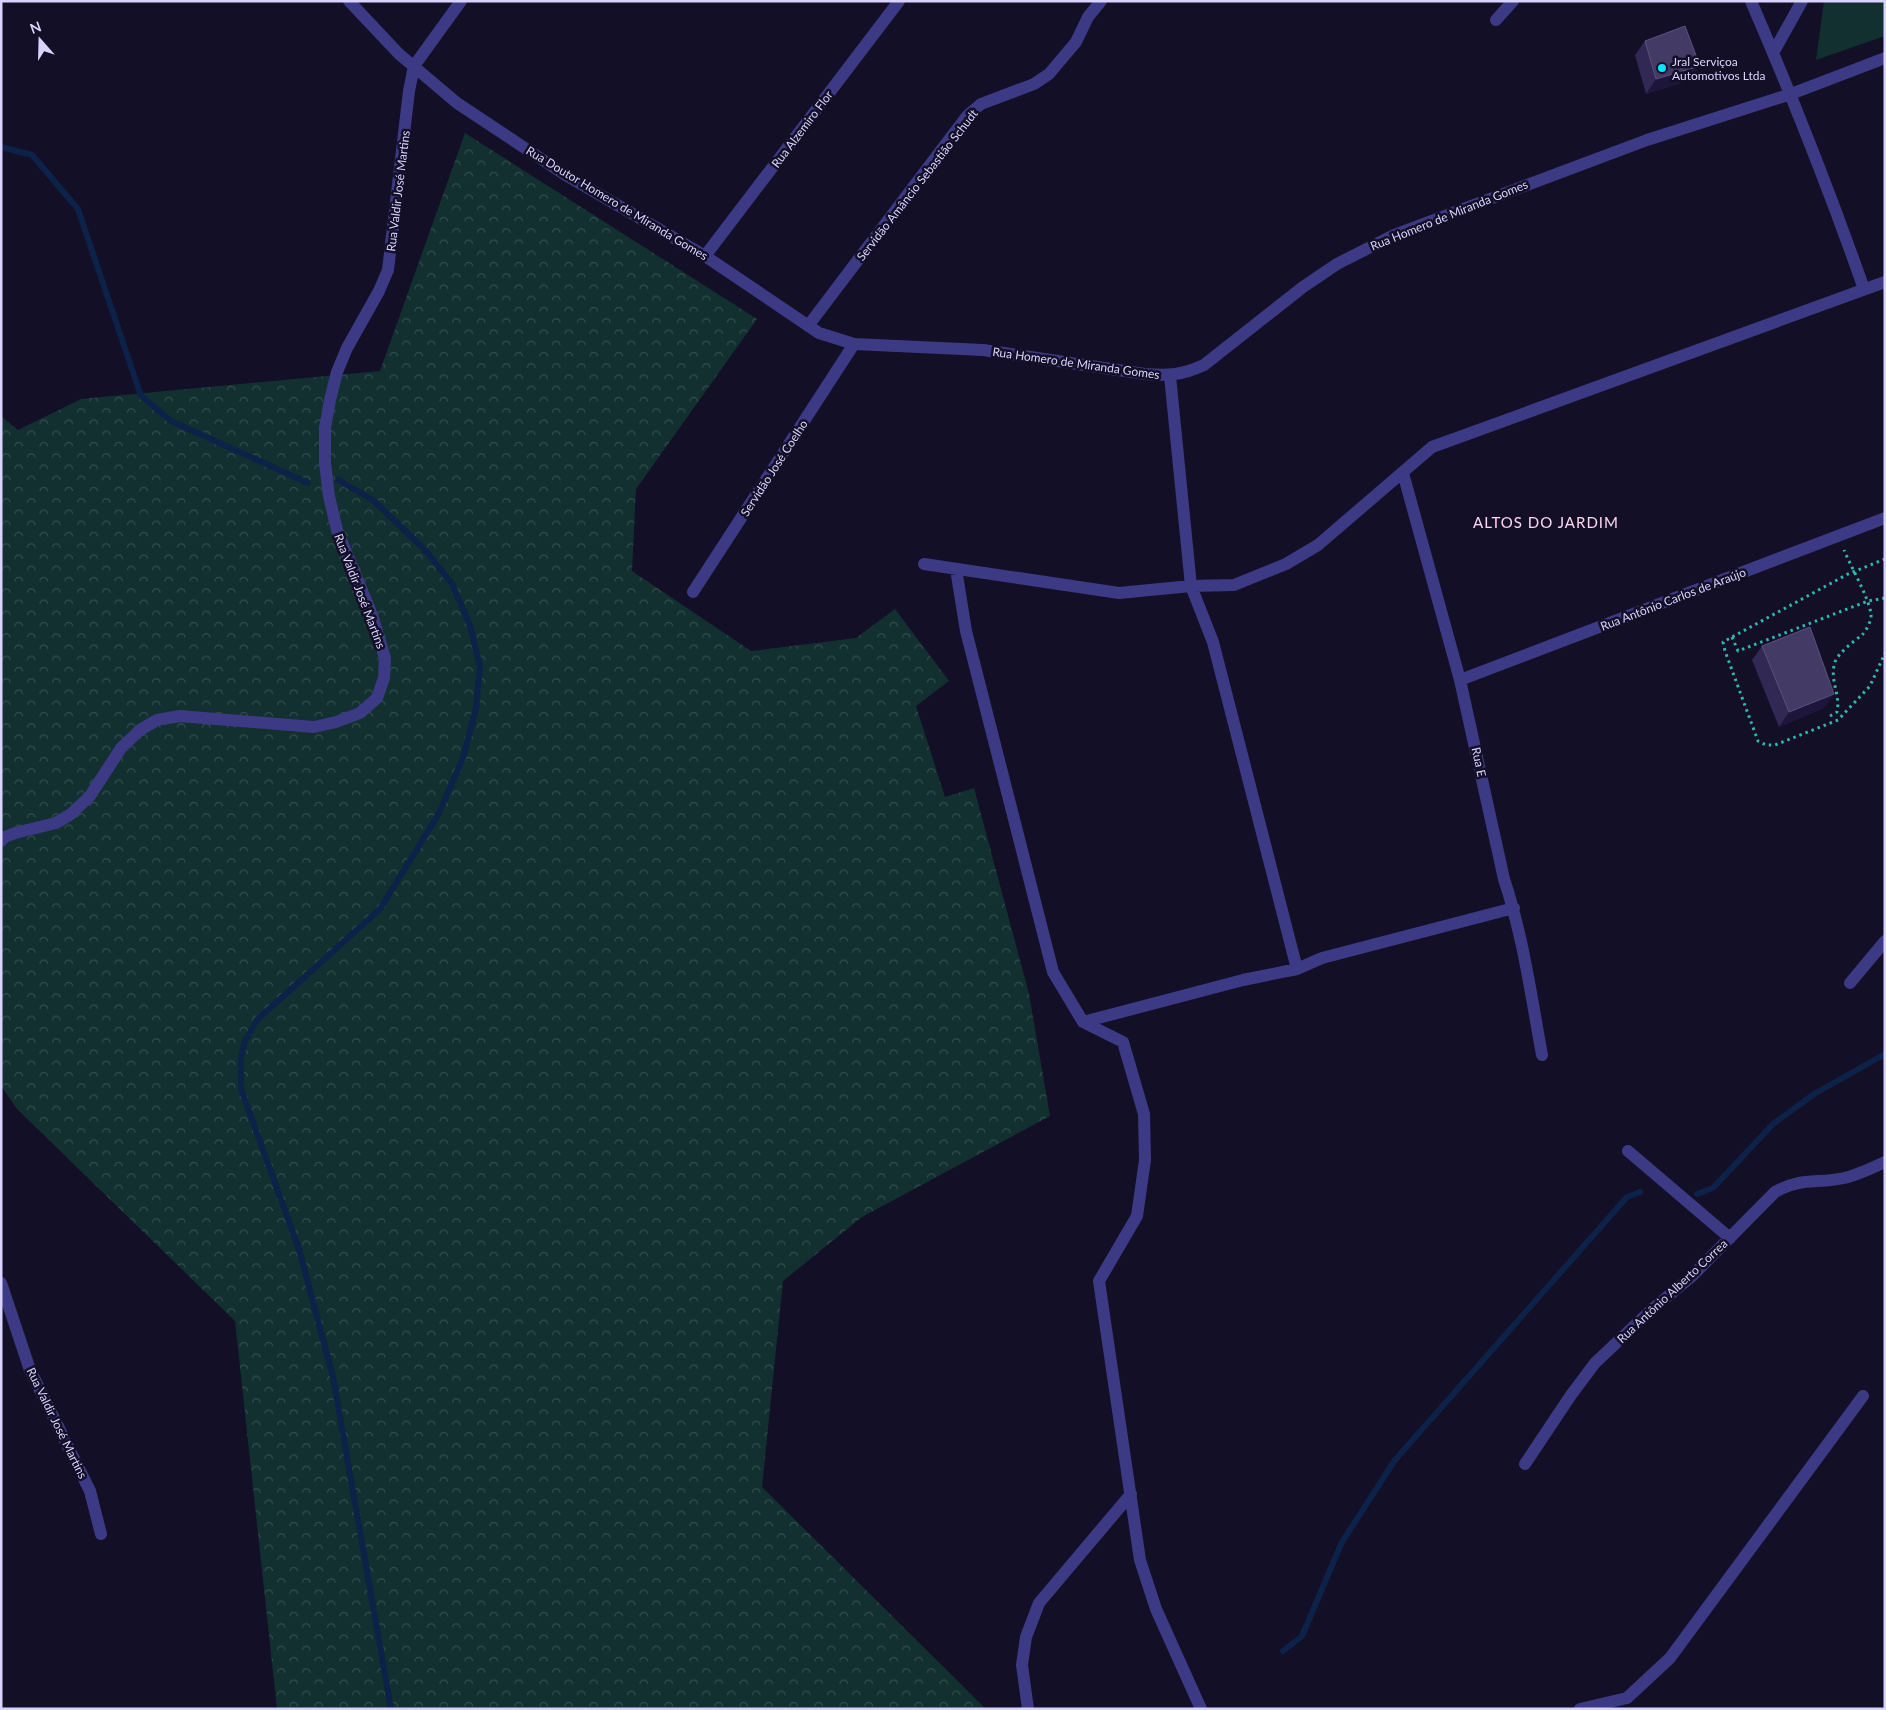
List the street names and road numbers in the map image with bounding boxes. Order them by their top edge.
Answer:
street label: Rua Alzemiro Flor [768,87,836,170]
street label: Servidão Amâncio Sebastião Schudt [853,106,981,264]
street label: Rua Valdir José Martins [383,130,413,252]
street label: Rua Doutor Homero de Miranda Gomes [523,143,711,263]
street label: Rua Homero de Miranda Gomes [1368,176,1530,254]
street label: Rua Homero de Miranda Gomes [991,344,1161,382]
street label: Servidão José Coelho [737,417,811,519]
street label: Rua Valdir José Martins [331,531,389,651]
street label: Rua Antônio Carlos de Araújo [1598,564,1748,634]
street label: Rua E [1469,746,1489,778]
street label: Rua Antônio Alberto Correa [1614,1236,1730,1346]
street label: Rua Valdir José Martins [24,1365,90,1481]

